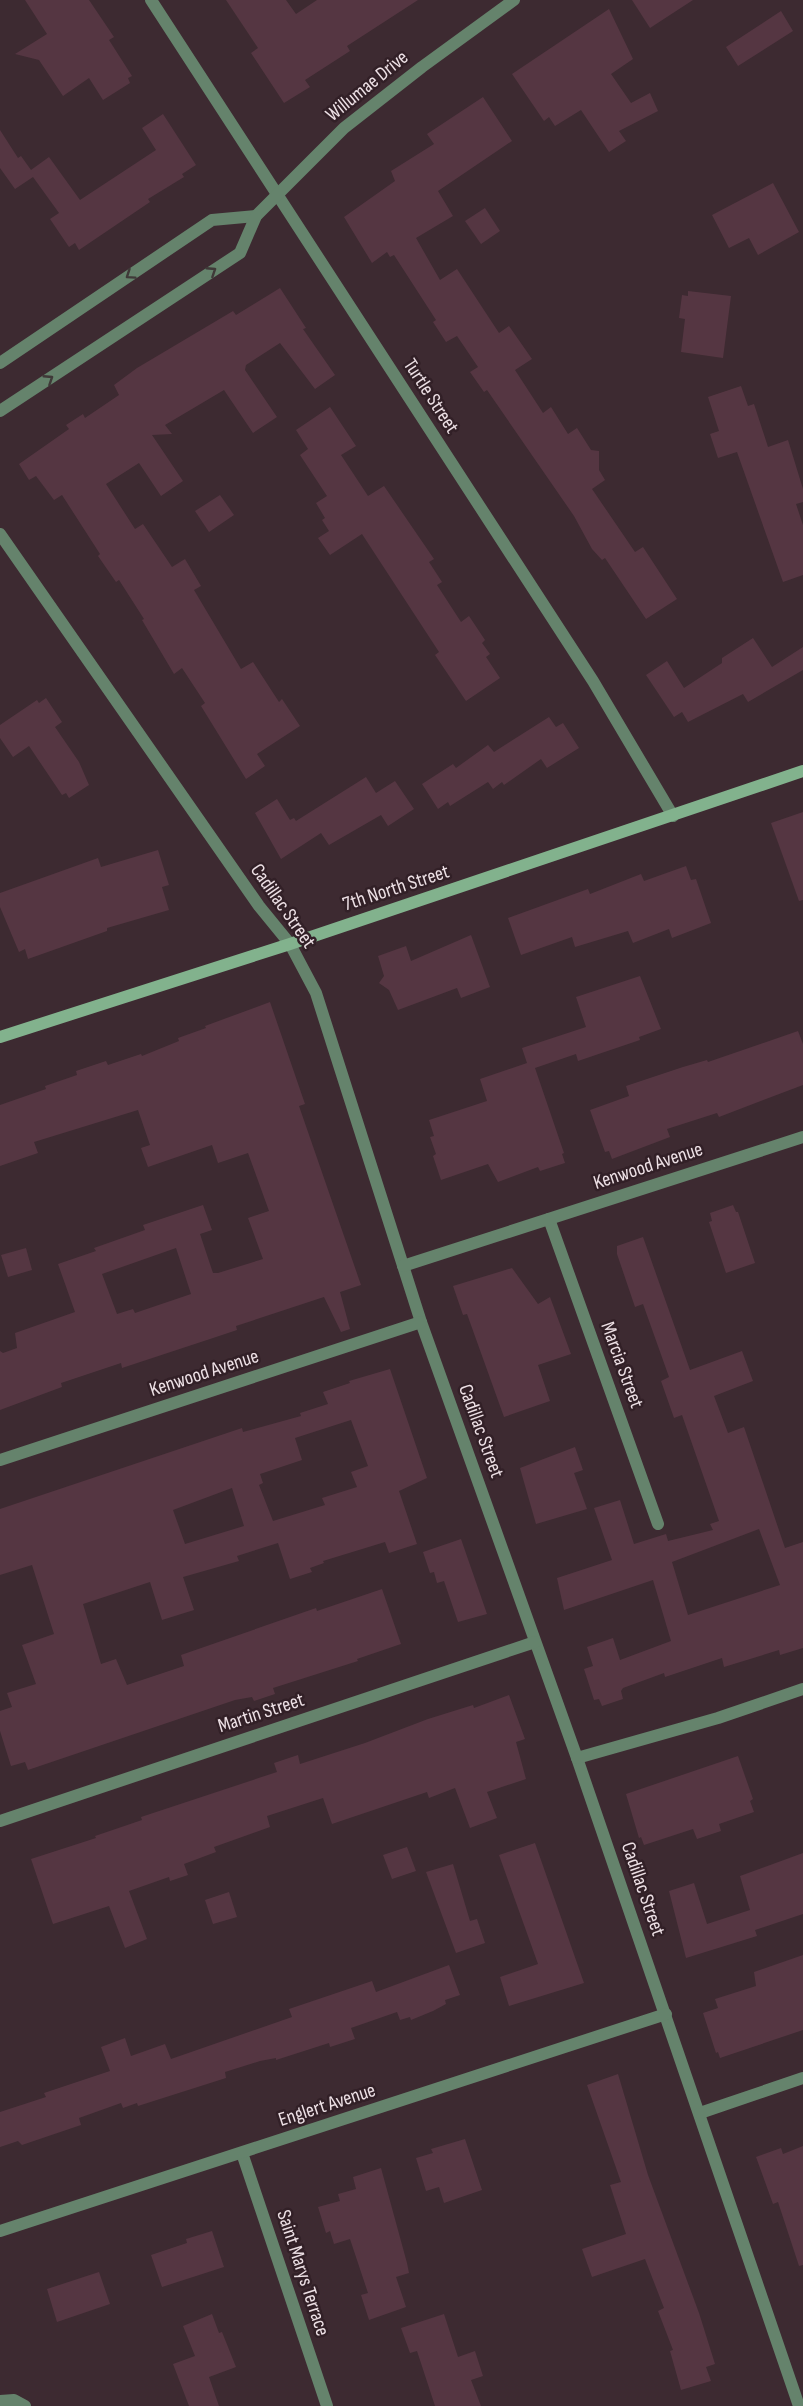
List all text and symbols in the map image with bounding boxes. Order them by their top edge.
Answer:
street label: Willumae Drive [321,45,413,127]
one-way arrow [126,268,137,279]
one-way arrow [205,268,216,279]
street label: Turtle Street [398,354,464,438]
one-way arrow [42,375,53,386]
street label: Cadillac Street [245,859,321,953]
street label: 7th North Street [340,860,452,916]
street label: Kenwood Avenue [590,1137,706,1195]
street label: Marcia Street [595,1319,649,1411]
street label: Kenwood Avenue [146,1344,262,1402]
street label: Cadillac Street [453,1381,509,1481]
street label: Martin Street [215,1688,307,1738]
street label: Cadillac Street [616,1839,670,1939]
street label: Englert Avenue [275,2078,379,2132]
street label: Saint Marys Terrace [271,2207,335,2339]

